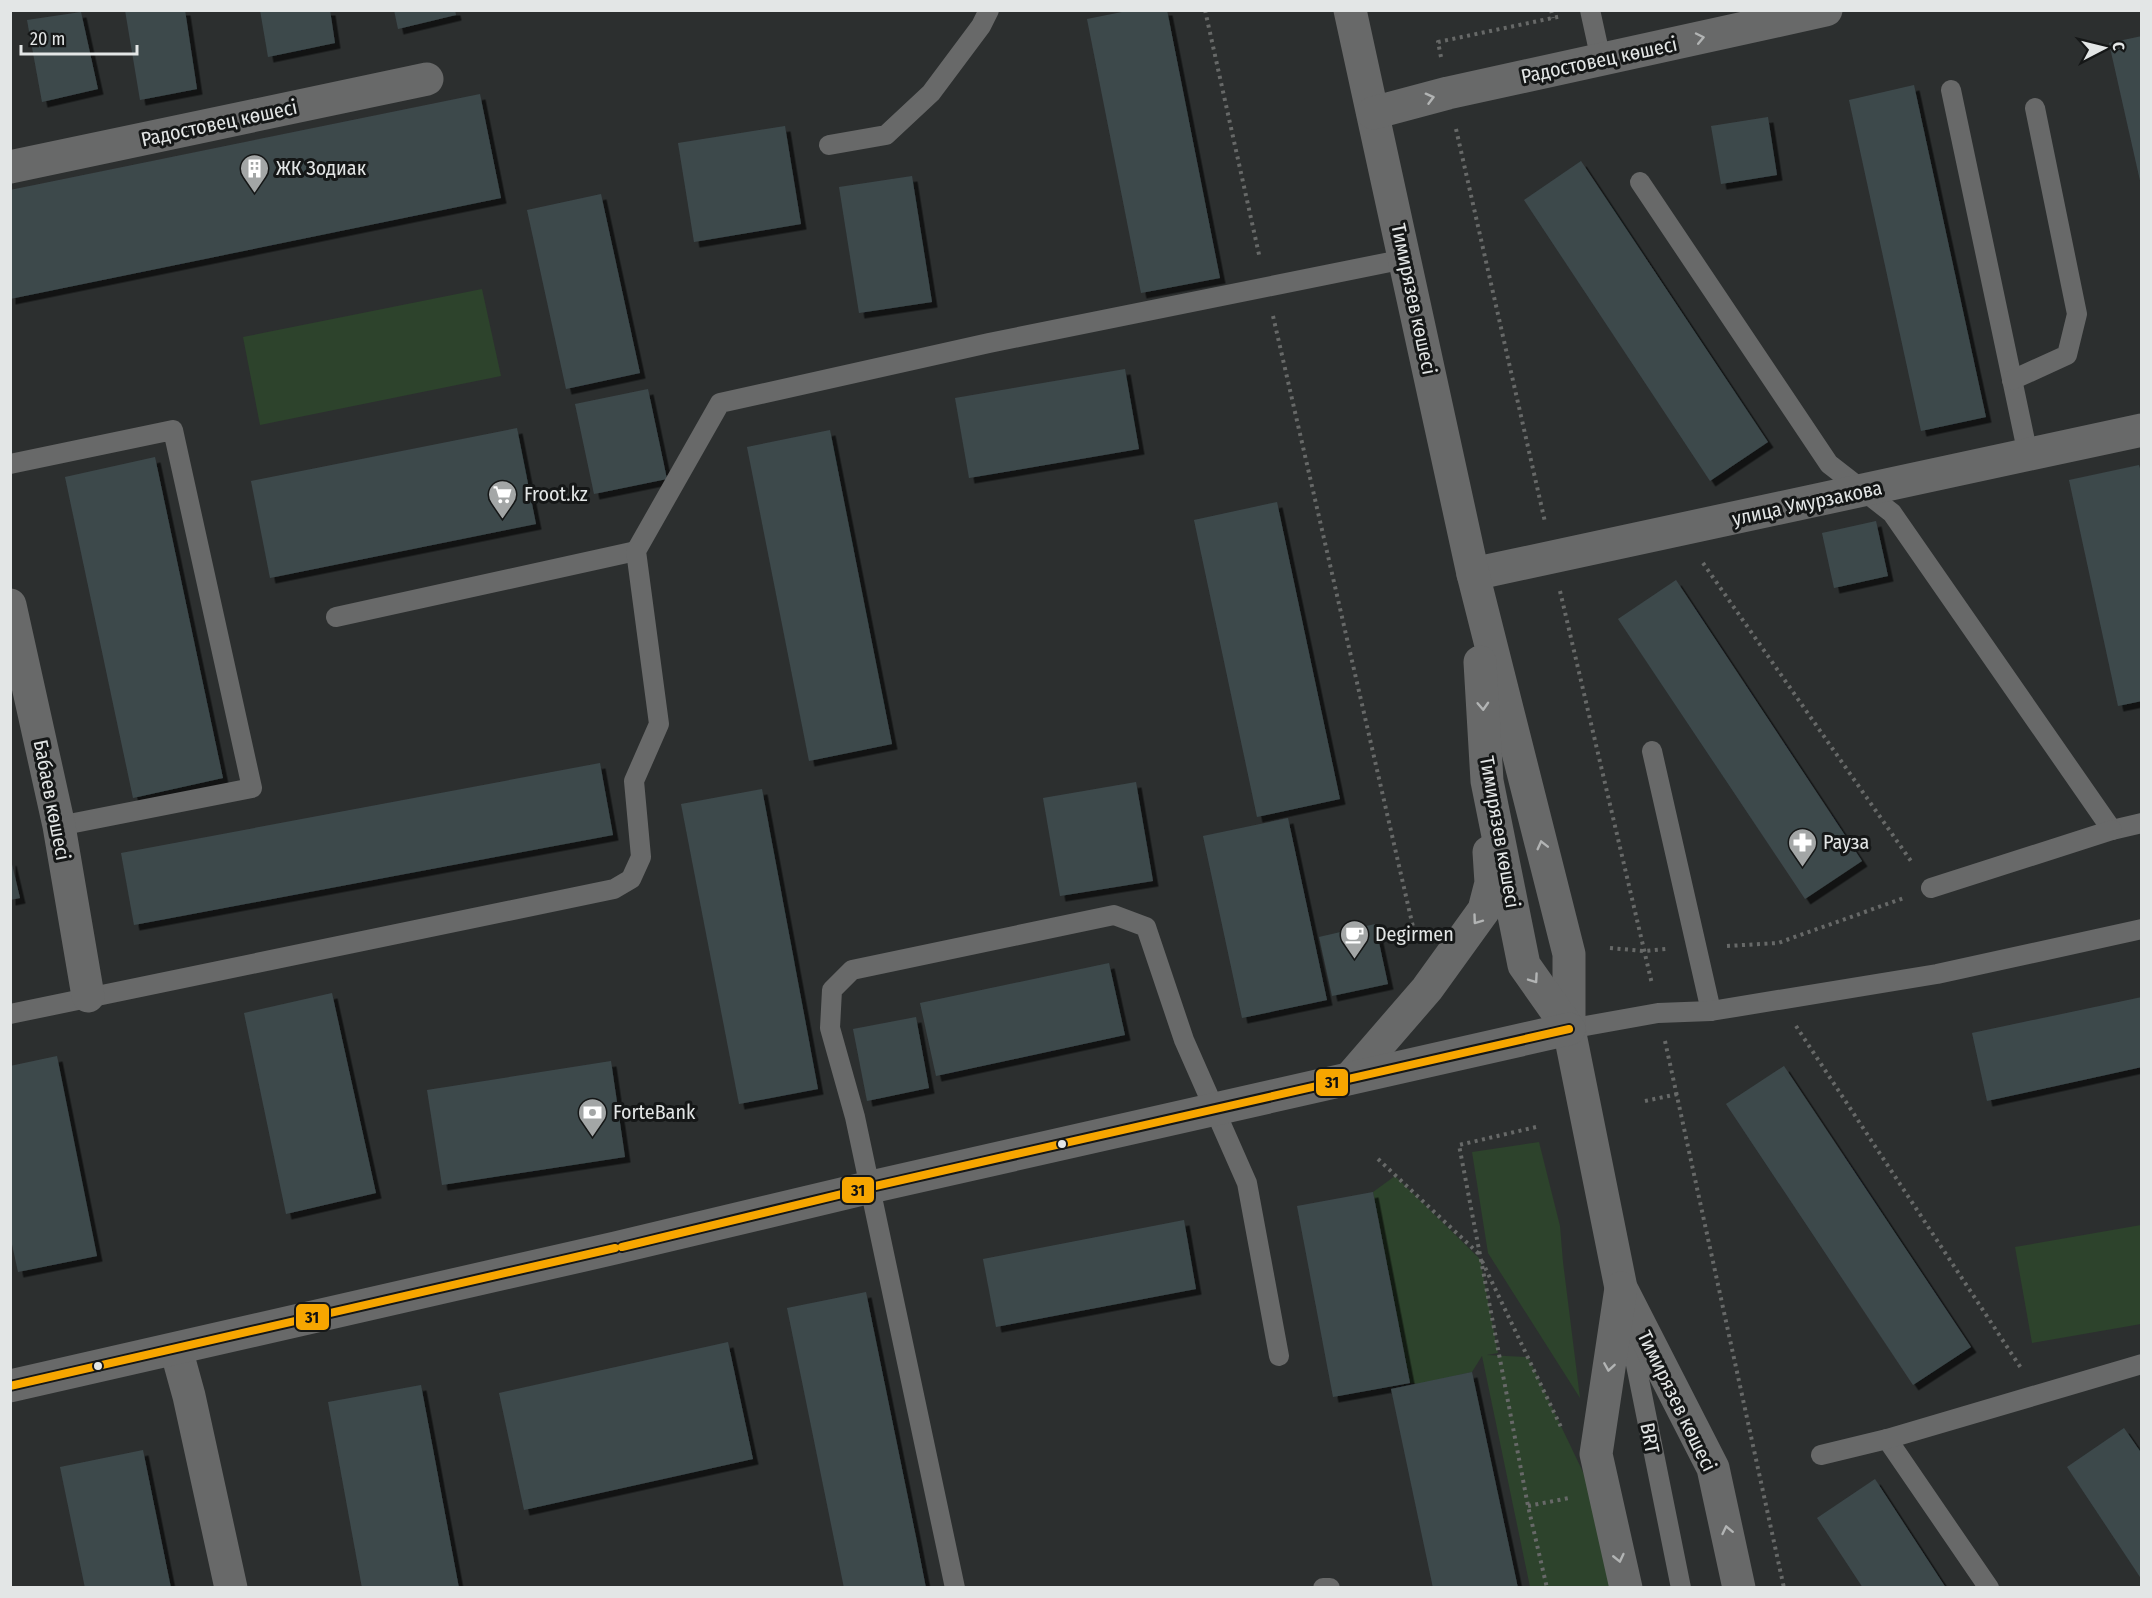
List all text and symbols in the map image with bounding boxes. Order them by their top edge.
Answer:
scale bar [21,18,136,56]
north arrow [2074,18,2134,78]
text: 20 m [30,28,65,50]
street label: Радостовец көшесі [1519,32,1679,88]
one-way arrow [1694,33,1704,46]
text: С [2108,41,2128,52]
one-way arrow [1425,93,1435,106]
street label: Радостовец көшесі [139,95,299,151]
building icon: ЖК Зодиак [239,152,271,194]
place label: ЖК Зодиак [276,156,367,180]
street label: Тимирязев көшесі [1386,221,1442,377]
street label: улица Умурзакова [1730,475,1884,531]
supermarket icon: Froot.kz [487,478,519,520]
place label: Froot.kz [524,482,588,506]
one-way arrow [1476,702,1489,711]
street label: Бабаев көшесі [29,738,75,862]
street label: Тимирязев көшесі [1475,754,1525,910]
pharmacy icon: Рауза [1786,826,1818,868]
place label: Рауза [1823,830,1869,854]
one-way arrow [1537,841,1550,851]
one-way arrow [1473,913,1484,924]
cafe icon: Degirmen [1338,918,1370,960]
place label: Degirmen [1375,922,1454,946]
one-way arrow [1527,973,1538,984]
line badge: 31 [1315,1068,1349,1097]
text: 31 [1324,1073,1339,1092]
bank icon: ForteBank [576,1096,608,1138]
place label: ForteBank [613,1100,696,1124]
unlabelled marker [1056,1138,1068,1150]
line badge: 31 [841,1176,875,1204]
text: 31 [850,1181,865,1200]
line badge: 31 [295,1303,330,1331]
text: 31 [304,1308,319,1327]
street label: Тимирязев көшесі [1633,1327,1721,1475]
unlabelled marker [92,1360,104,1372]
one-way arrow [1603,1362,1616,1372]
street label: BRT [1635,1421,1665,1456]
one-way arrow [1721,1526,1734,1536]
one-way arrow [1612,1553,1625,1563]

